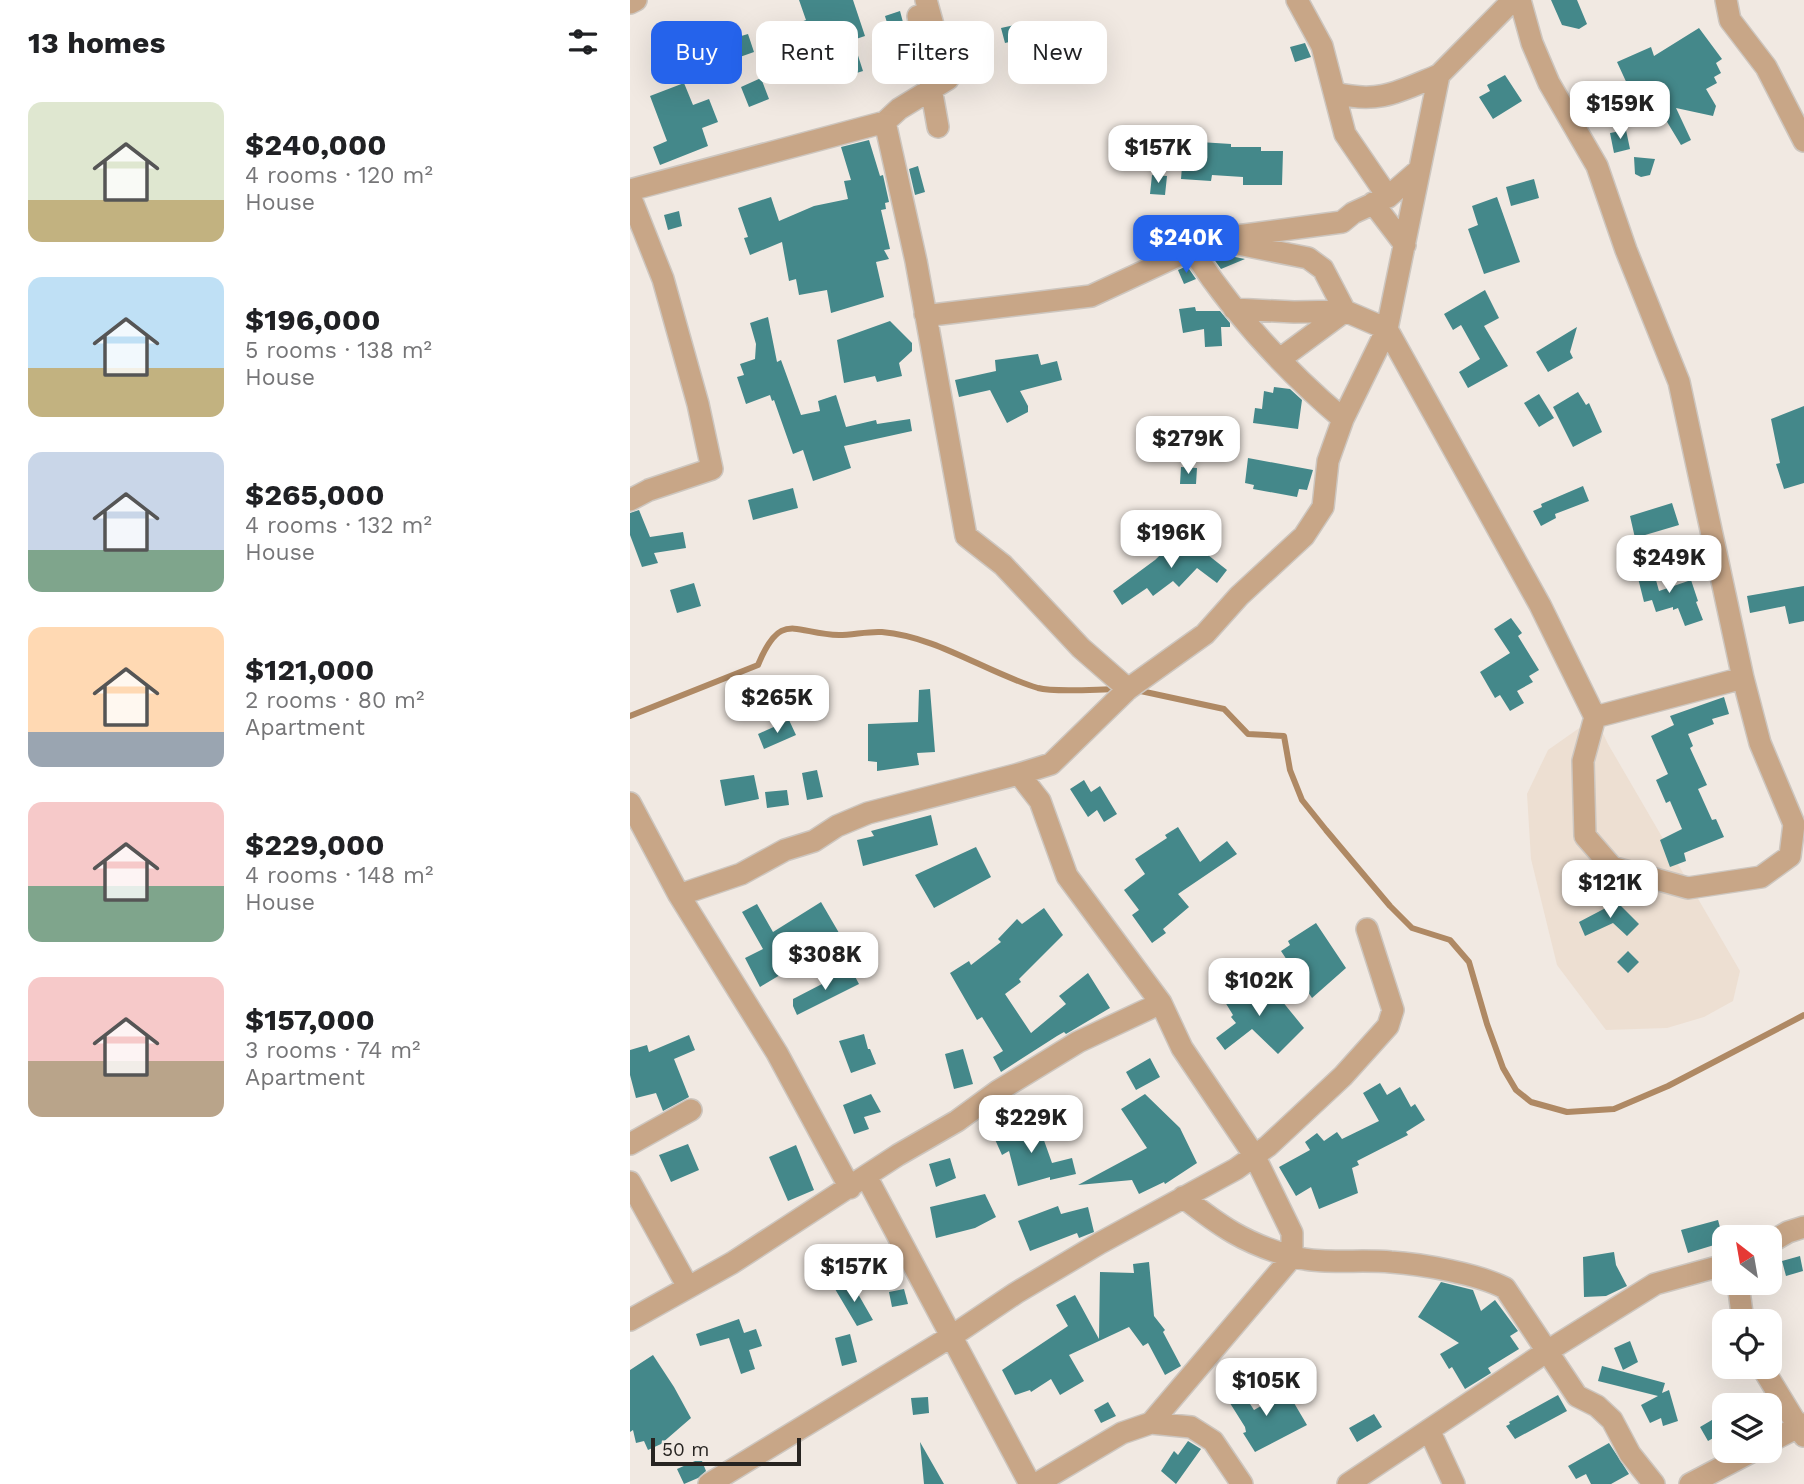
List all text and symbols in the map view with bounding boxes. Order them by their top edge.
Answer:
chip: Buy [651,21,742,84]
chip: Rent [756,21,858,84]
chip: Filters [872,21,994,84]
chip: New [1008,21,1107,84]
icon: filters [564,23,602,61]
text: 13 homes [28,25,165,60]
pin: $159K [1571,82,1669,141]
text: $159K [1586,90,1654,117]
pin: $157K [1109,125,1207,185]
text: $240,000 [245,127,387,162]
icon: home [84,130,168,214]
text: $157K [1124,134,1192,161]
text: 4 rooms · 120 m² [245,162,433,189]
text: House [245,189,315,216]
pin: $240K [1137,216,1235,275]
text: $240K [1149,224,1223,251]
text: $196,000 [245,302,381,337]
icon: home [84,305,168,389]
text: 5 rooms · 138 m² [245,337,432,364]
text: House [245,364,315,391]
pin: $279K [1139,416,1237,476]
text: $279K [1152,425,1224,452]
text: $265,000 [245,477,384,512]
icon: home [84,480,168,564]
pin: $196K [1122,510,1220,570]
text: 4 rooms · 132 m² [245,512,432,539]
text: $196K [1137,519,1205,546]
pin: $249K [1620,536,1718,595]
text: House [245,539,315,566]
text: $249K [1632,544,1706,571]
text: $121,000 [245,652,374,687]
icon: home [84,655,168,739]
pin: $265K [728,676,826,735]
text: $265K [741,684,813,711]
text: 2 rooms · 80 m² [245,687,424,714]
text: Apartment [245,714,365,741]
text: $229,000 [245,827,385,862]
icon: home [84,830,168,914]
pin: $121K [1561,860,1659,920]
text: 4 rooms · 148 m² [245,862,433,889]
text: $121K [1578,869,1642,896]
text: House [245,889,315,916]
pin: $308K [776,932,874,992]
text: $308K [788,941,862,968]
pin: $102K [1210,958,1308,1018]
text: $102K [1224,967,1294,994]
text: $157,000 [245,1002,375,1037]
icon: home [84,1005,168,1089]
text: 3 rooms · 74 m² [245,1037,420,1064]
text: Apartment [245,1064,365,1091]
pin: $229K [982,1096,1080,1155]
text: $229K [995,1104,1067,1131]
north arrow [1712,1225,1782,1295]
map controls [1712,1225,1782,1463]
pin: $157K [805,1244,903,1304]
text: $157K [820,1253,888,1280]
button: locate [1712,1309,1782,1379]
pin: $105K [1217,1358,1315,1418]
text: $105K [1232,1367,1300,1394]
button: layers [1712,1393,1782,1463]
scale bar [651,1435,802,1467]
text: 50 m [662,1438,709,1461]

